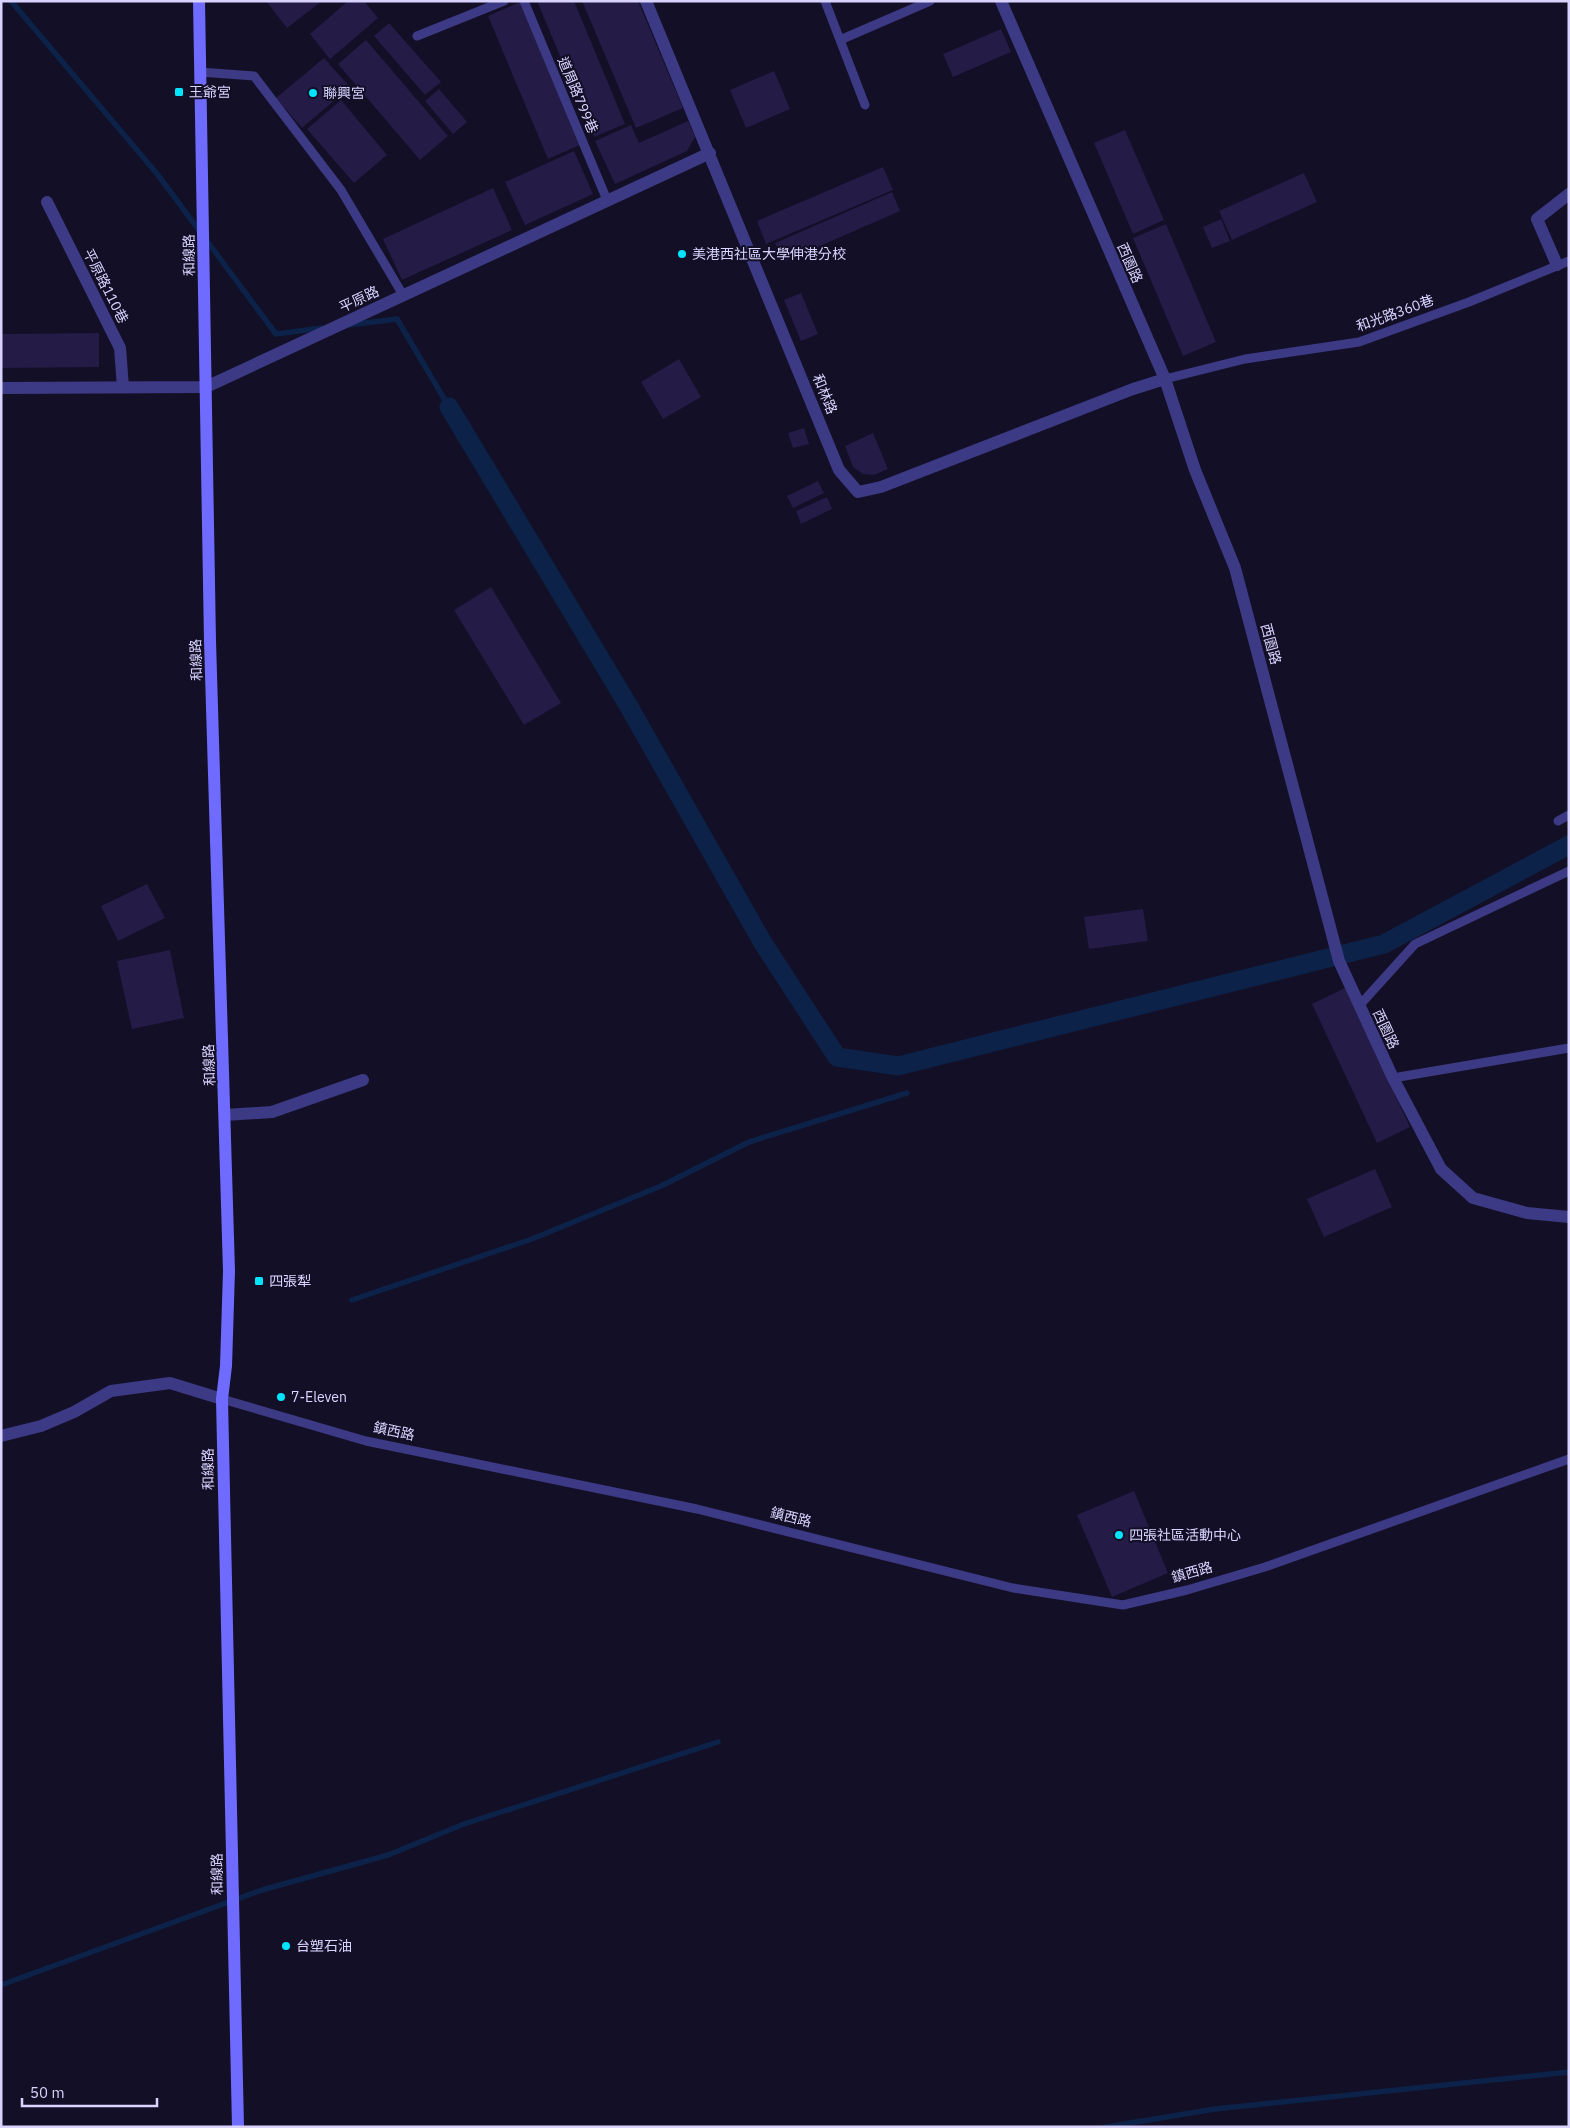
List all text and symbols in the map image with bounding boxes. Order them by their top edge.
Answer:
street label: 道周路799巷 [554,54,602,136]
place label: 王爺宮 [189,83,231,101]
place label: 聯興宮 [323,84,365,102]
marker: 王爺宮 [173,86,185,98]
marker: 聯興宮 [307,87,319,99]
street label: 和線路 [180,234,198,276]
street label: 西園路 [1113,240,1147,286]
place label: 美港西社區大學伸港分校 [692,245,846,263]
street label: 平原路110巷 [80,246,132,326]
marker: 美港西社區大學伸港分校 [676,248,688,260]
street label: 平原路 [336,282,382,316]
street label: 和光路360巷 [1354,291,1436,335]
street label: 和林路 [809,371,841,417]
street label: 西園路 [1257,621,1285,667]
street label: 和線路 [186,639,206,681]
street label: 西園路 [1369,1006,1403,1052]
street label: 和線路 [199,1044,219,1086]
place label: 四張犁 [269,1272,311,1290]
marker: 四張犁 [253,1275,265,1287]
place label: 7-Eleven [291,1388,347,1406]
marker: 7-Eleven [275,1391,287,1403]
street label: 鎮西路 [372,1418,416,1444]
street label: 和線路 [199,1448,217,1490]
street label: 鎮西路 [768,1503,814,1531]
place label: 四張社區活動中心 [1129,1526,1241,1544]
marker: 四張社區活動中心 [1113,1529,1125,1541]
street label: 鎮西路 [1169,1558,1215,1586]
street label: 和線路 [208,1853,226,1895]
place label: 台塑石油 [296,1937,352,1955]
marker: 台塑石油 [280,1940,292,1952]
scale bar [22,2076,158,2108]
text: 50 m [30,2083,65,2102]

